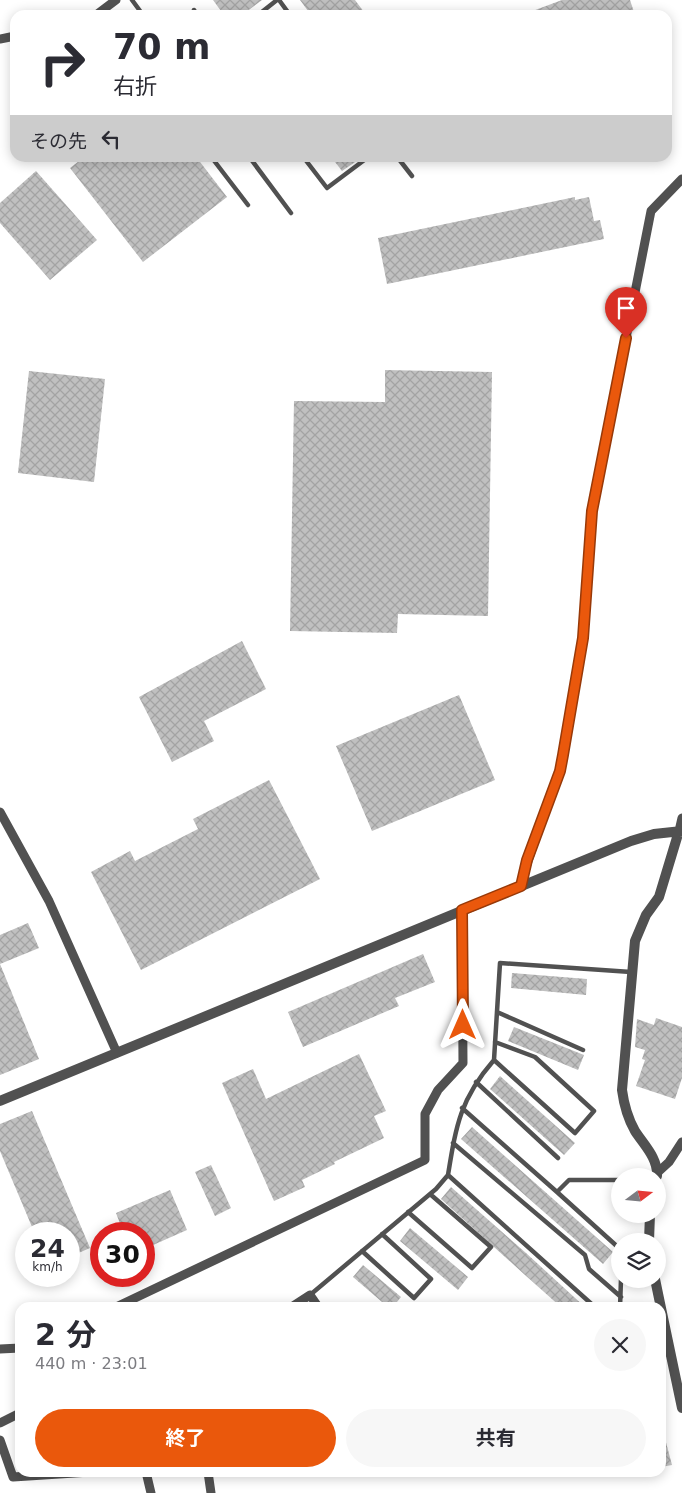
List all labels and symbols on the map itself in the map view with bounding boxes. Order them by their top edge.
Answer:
pin [605,287,647,338]
position arrow [436,998,488,1050]
north arrow [611,1168,666,1222]
speed limit sign: 30 [90,1222,155,1287]

